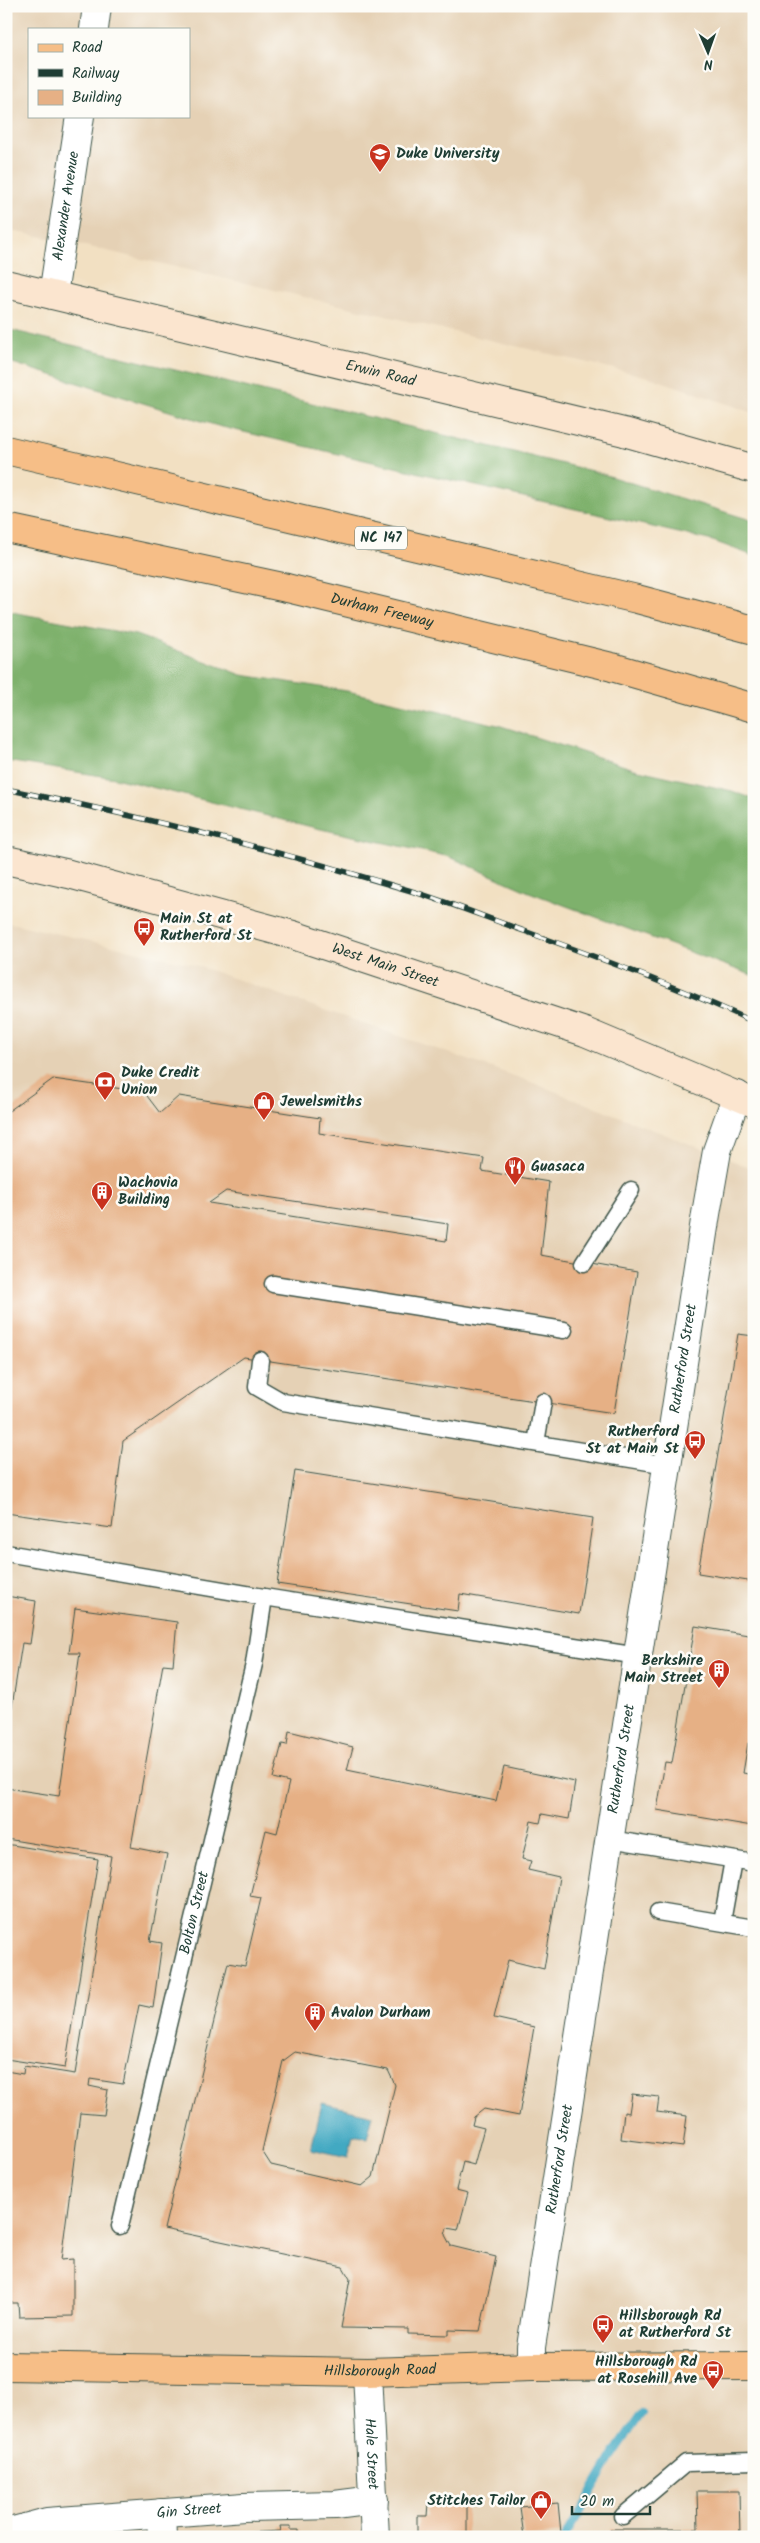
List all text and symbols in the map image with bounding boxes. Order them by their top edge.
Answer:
legend [28,28,190,118]
north arrow [682,28,732,78]
text: Road [72,36,103,60]
text: N [703,53,713,75]
text: Railway [72,62,120,86]
text: Building [72,86,122,110]
school or university icon: Duke University [368,142,392,173]
place label: Duke University [396,142,500,166]
street label: Alexander Avenue [46,149,87,262]
street label: Erwin Road [343,354,418,394]
road number: NC 147 [355,526,407,550]
street label: Durham Freeway [328,587,437,635]
place label: Main St at Rutherford St [160,907,252,948]
bus stop icon: Main St at Rutherford St [132,916,156,947]
street label: West Main Street [329,937,442,995]
place label: Duke Credit Union [121,1061,200,1102]
bank icon: Duke Credit Union [93,1070,117,1101]
shop icon: Jewelsmiths [252,1090,276,1121]
place label: Jewelsmiths [280,1090,362,1114]
restaurant icon: Guasaca [503,1155,527,1186]
place label: Guasaca [531,1155,585,1179]
place label: Wachovia Building [118,1171,178,1212]
building icon: Wachovia Building [90,1180,114,1211]
street label: Rutherford Street [663,1302,704,1415]
place label: Rutherford St at Main St [586,1420,680,1461]
bus stop icon: Rutherford St at Main St [683,1429,707,1460]
place label: Berkshire Main Street [624,1649,704,1690]
building icon: Berkshire Main Street [707,1658,731,1689]
street label: Rutherford Street [602,1702,642,1815]
street label: Bolton Street [173,1869,216,1957]
building icon: Avalon Durham [303,2001,327,2032]
place label: Avalon Durham [331,2001,430,2025]
street label: Rutherford Street [540,2103,580,2216]
place label: Hillsborough Rd at Rutherford St [619,2304,731,2345]
bus stop icon: Hillsborough Rd at Rutherford St [591,2313,615,2344]
place label: Hillsborough Rd at Rosehill Ave [595,2350,698,2391]
street label: Hillsborough Road [324,2358,437,2384]
bus stop icon: Hillsborough Rd at Rosehill Ave [701,2359,725,2390]
street label: Hale Street [357,2418,385,2490]
scale bar [572,2483,650,2515]
place label: Stitches Tailor [427,2489,526,2513]
shop icon: Stitches Tailor [529,2489,553,2520]
text: 20 m [580,2490,614,2514]
street label: Gin Street [156,2497,223,2526]

